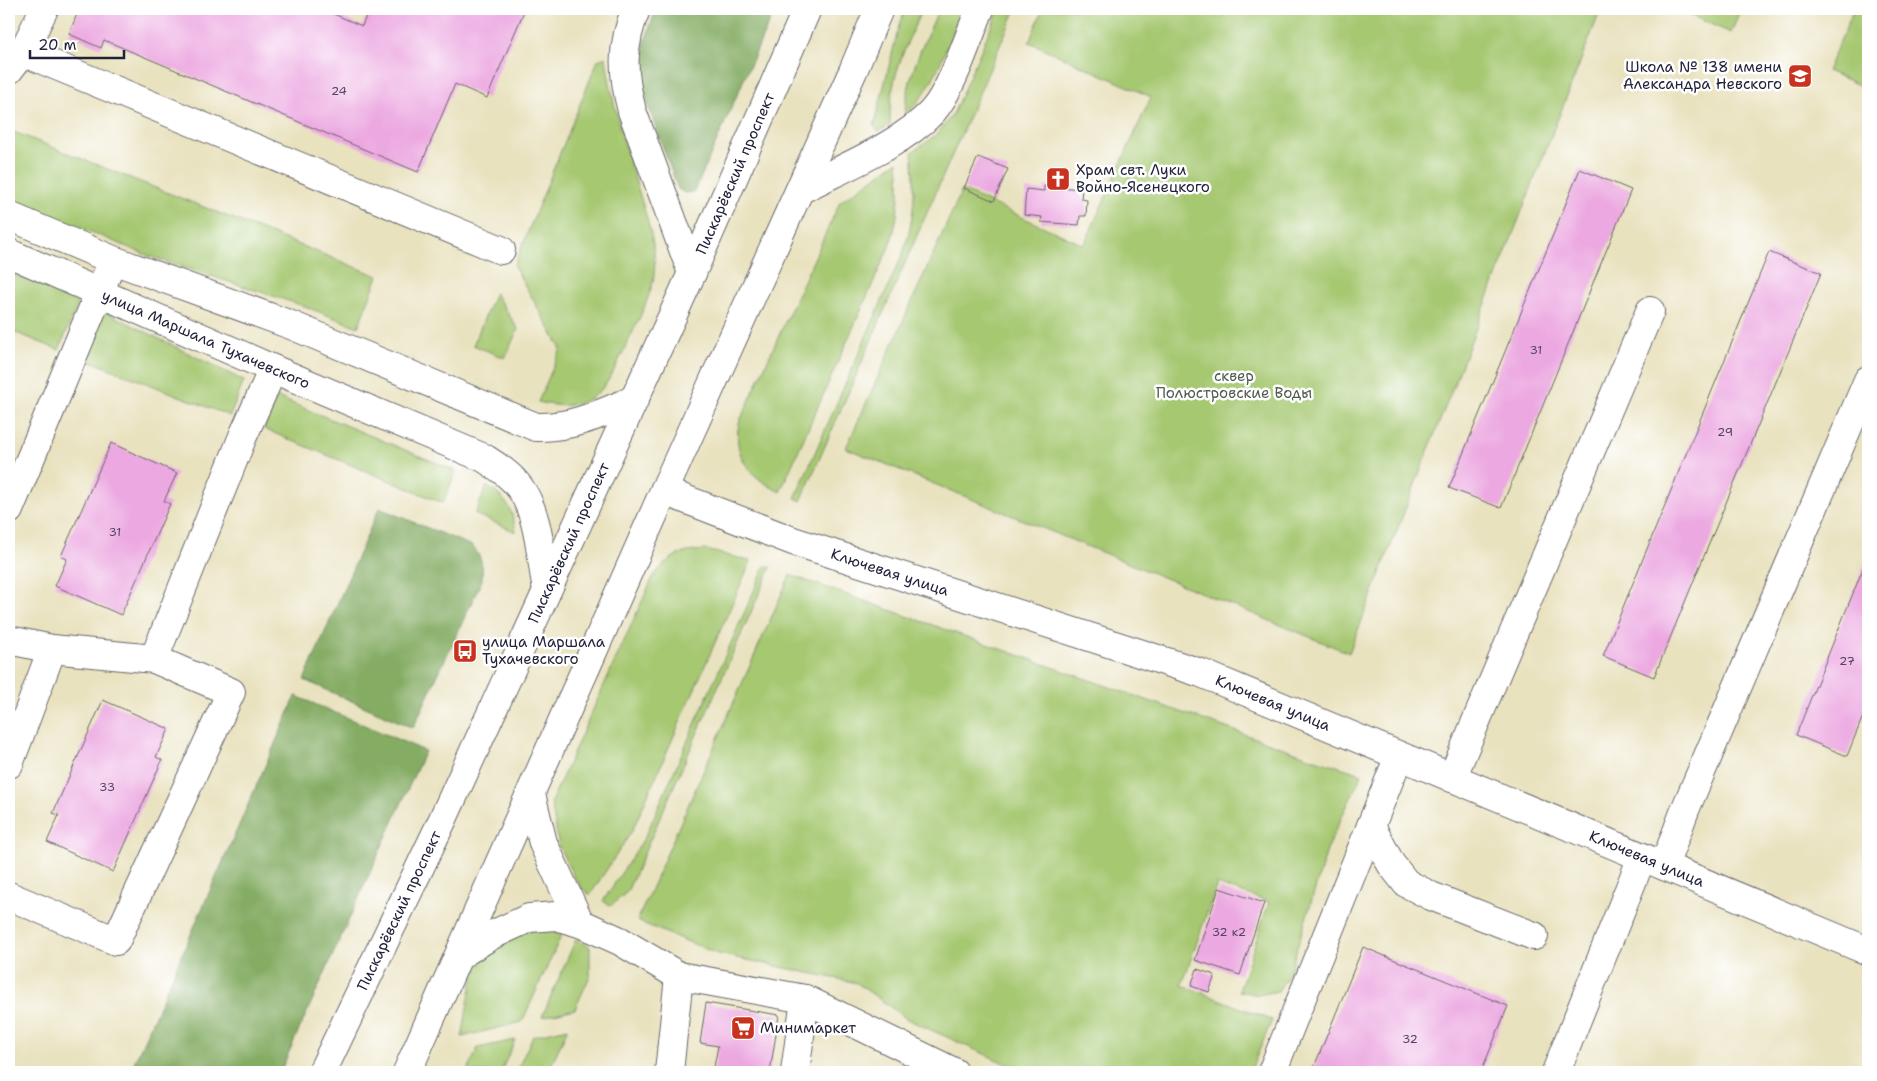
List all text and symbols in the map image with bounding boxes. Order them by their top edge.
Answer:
scale bar [30,28,124,60]
text: 20 m [38,35,77,55]
place label: Школа № 138 имени Александра Невского [1623,57,1782,94]
school or university icon: Школа № 138 имени Александра Невского [1787,63,1813,89]
house number: 24 [331,83,347,99]
street label: Пискарёвский проспект [691,89,779,258]
place label: Храм свт. Луки Войно-Ясенецкого [1076,160,1210,197]
church icon: Храм свт. Луки Войно-Ясенецкого [1045,166,1071,192]
street label: улица Маршала Тухачевского [99,285,313,393]
house number: 31 [1530,342,1542,358]
park label: сквер Полюстровские Воды [1156,366,1312,403]
house number: 29 [1717,424,1733,440]
street label: Пискарёвский проспект [524,459,614,626]
house number: 31 [109,524,121,540]
street label: Ключевая улица [828,544,952,601]
place label: улица Маршала Тухачевского [482,632,606,669]
bus stop icon: улица Маршала Тухачевского [452,638,478,664]
house number: 27 [1839,653,1855,669]
street label: Ключевая улица [1212,670,1334,736]
house number: 33 [99,779,115,795]
street label: Ключевая улица [1586,826,1708,892]
street label: Пискарёвский проспект [353,827,446,994]
house number: 32 к2 [1212,924,1246,940]
supermarket icon: Минимаркет [730,1015,756,1041]
place label: Минимаркет [760,1018,856,1038]
house number: 32 [1402,1031,1418,1047]

